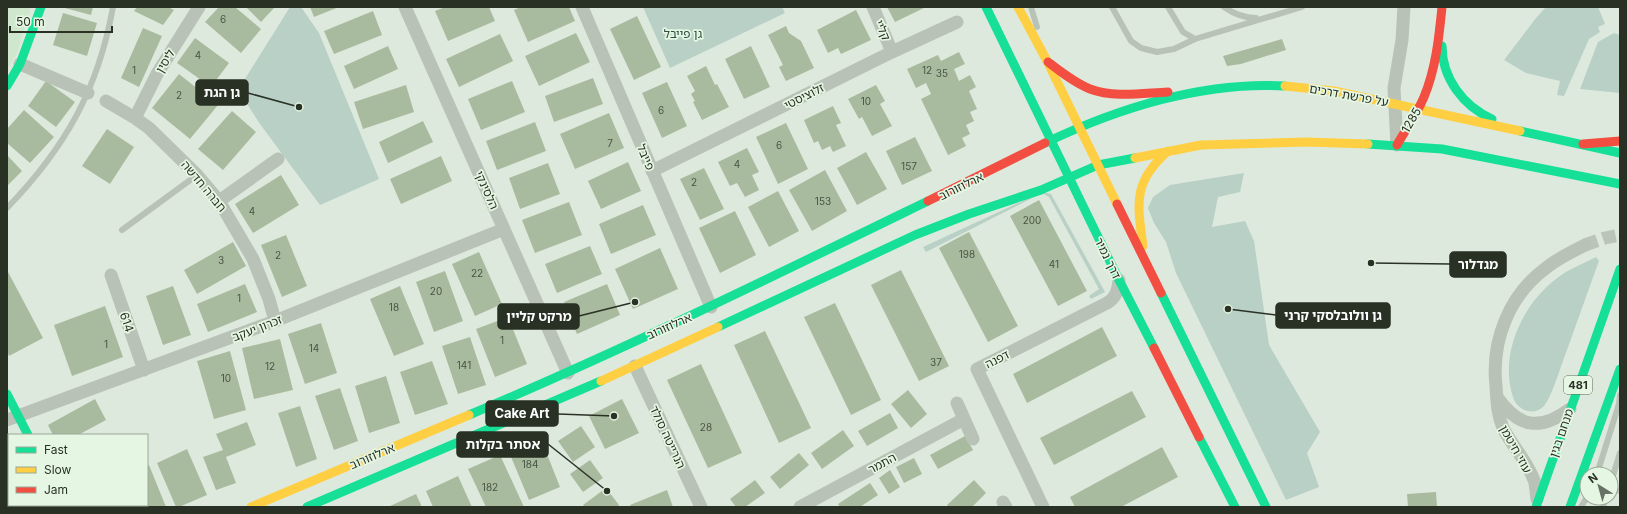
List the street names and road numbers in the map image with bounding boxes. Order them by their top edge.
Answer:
street label: קליי [872,17,894,43]
street label: ליסין [152,46,178,76]
street label: זלוציסטי [782,80,826,112]
street label: על פרשת דרכים [1308,81,1390,109]
street label: 1285 [1398,105,1424,135]
street label: פייבל [634,142,658,172]
street label: חברה חדשה [178,157,230,215]
street label: הלסינקי [472,168,502,212]
street label: ארלוזורוב [936,169,986,203]
street label: דרך נמיר [1092,235,1125,282]
street label: ארלוזורוב [644,309,694,343]
street label: 614 [117,310,137,334]
street label: זכרון יעקב [230,312,284,344]
street label: דפנה [982,346,1012,371]
road number: 481 [1564,376,1592,394]
street label: הנרייטה סולד [647,403,689,471]
street label: מנחם בגין [1546,407,1576,459]
street label: עוזי חיטמן [1497,422,1535,476]
street label: ארלוזורוב [347,440,397,472]
street label: התמר [865,449,899,477]

